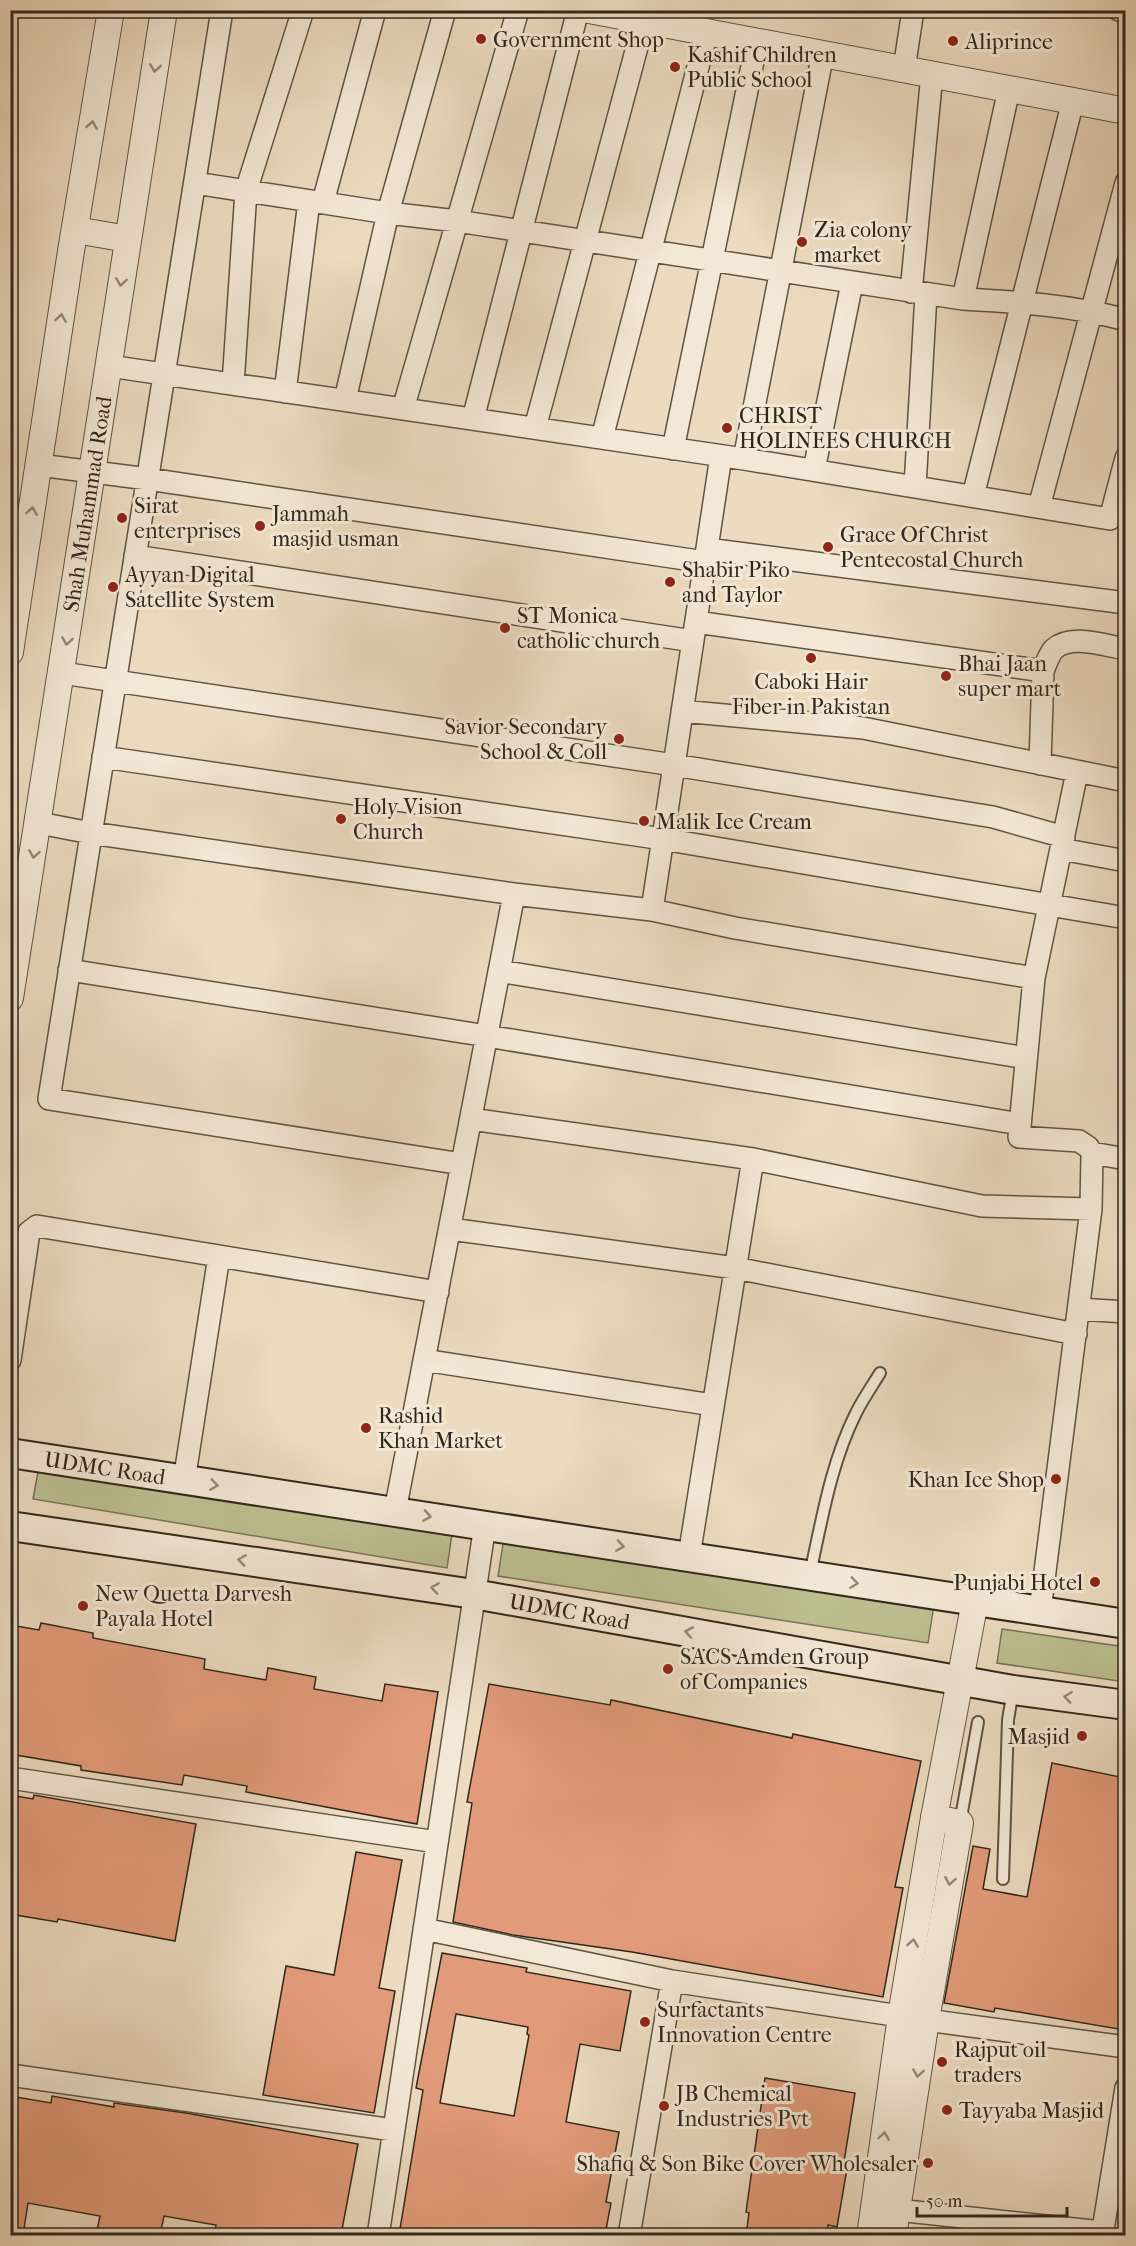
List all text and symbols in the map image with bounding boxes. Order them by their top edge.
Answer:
place label: Government Shop [493,27,664,53]
place label: Aliprince [964,29,1053,55]
marker: Government Shop [474,32,488,46]
marker: Aliprince [946,34,960,48]
place label: Kashif Children Public School [687,42,837,93]
marker: Kashif Children Public School [668,60,682,74]
one-way arrow [149,64,161,73]
one-way arrow [86,121,98,130]
place label: Zia colony market [814,217,913,268]
marker: Zia colony market [795,235,809,249]
one-way arrow [116,277,128,286]
one-way arrow [55,313,67,323]
street label: Shah Muhammad Road [58,393,118,614]
place label: CHRIST HOLINEES CHURCH [739,403,952,454]
marker: CHRIST HOLINEES CHURCH [720,421,734,435]
place label: Sirat enterprises [134,493,241,544]
place label: Jammah masjid usman [270,501,399,552]
one-way arrow [25,506,37,515]
marker: Sirat enterprises [115,511,129,525]
marker: Jammah masjid usman [253,519,267,533]
place label: Grace Of Christ Pentecostal Church [840,522,1024,573]
marker: Grace Of Christ Pentecostal Church [821,540,835,554]
place label: Shabir Piko and Taylor [682,557,790,608]
place label: Ayyan Digital Satellite System [124,562,276,613]
marker: Shabir Piko and Taylor [663,575,677,589]
marker: Ayyan Digital Satellite System [106,580,120,594]
place label: ST Monica catholic church [517,603,661,654]
marker: ST Monica catholic church [498,621,512,635]
one-way arrow [61,636,73,645]
marker: Caboki Hair Fiber in Pakistan [804,651,818,665]
place label: Bhai Jaan super mart [958,651,1061,702]
place label: Caboki Hair Fiber in Pakistan [732,669,891,720]
marker: Bhai Jaan super mart [939,669,953,683]
place label: Savior Secondary School & Coll [445,714,608,765]
marker: Savior Secondary School & Coll [612,732,626,746]
place label: Holy Vision Church [353,794,462,845]
place label: Malik Ice Cream [656,809,813,835]
marker: Holy Vision Church [334,812,348,826]
marker: Malik Ice Cream [637,814,651,828]
one-way arrow [28,849,40,859]
place label: Rashid Khan Market [378,1403,503,1454]
marker: Rashid Khan Market [359,1421,373,1435]
street label: UDMC Road [42,1446,168,1491]
place label: Khan Ice Shop [908,1467,1044,1493]
marker: Khan Ice Shop [1049,1472,1063,1486]
one-way arrow [209,1478,218,1490]
one-way arrow [422,1509,432,1522]
one-way arrow [615,1539,625,1551]
one-way arrow [237,1555,247,1567]
place label: Punjabi Hotel [953,1570,1083,1596]
marker: Punjabi Hotel [1088,1575,1102,1589]
one-way arrow [849,1577,859,1589]
place label: New Quetta Darvesh Payala Hotel [95,1581,293,1632]
one-way arrow [430,1583,440,1595]
street label: UDMC Road [507,1589,633,1636]
marker: New Quetta Darvesh Payala Hotel [76,1599,90,1613]
one-way arrow [684,1627,694,1639]
place label: SACS Amden Group of Companies [680,1644,869,1695]
marker: SACS Amden Group of Companies [661,1662,675,1676]
one-way arrow [1063,1692,1072,1704]
place label: Masjid [1008,1724,1071,1750]
marker: Masjid [1075,1729,1089,1743]
one-way arrow [944,1875,957,1885]
one-way arrow [907,1939,919,1948]
place label: Surfactants Innovation Centre [657,1997,832,2048]
marker: Surfactants Innovation Centre [638,2015,652,2029]
place label: Rajput oil traders [954,2037,1046,2088]
marker: Rajput oil traders [935,2055,949,2069]
one-way arrow [912,2068,924,2077]
place label: JB Chemical Industries Pvt [674,2081,809,2132]
place label: Tayyaba Masjid [959,2098,1105,2124]
marker: JB Chemical Industries Pvt [657,2099,671,2113]
marker: Tayyaba Masjid [940,2103,954,2117]
one-way arrow [878,2131,890,2141]
place label: Shafiq & Son Bike Cover Wholesaler [577,2151,917,2177]
marker: Shafiq & Son Bike Cover Wholesaler [921,2156,935,2170]
scale bar [917,2180,1067,2218]
text: 50 m [926,2191,963,2212]

